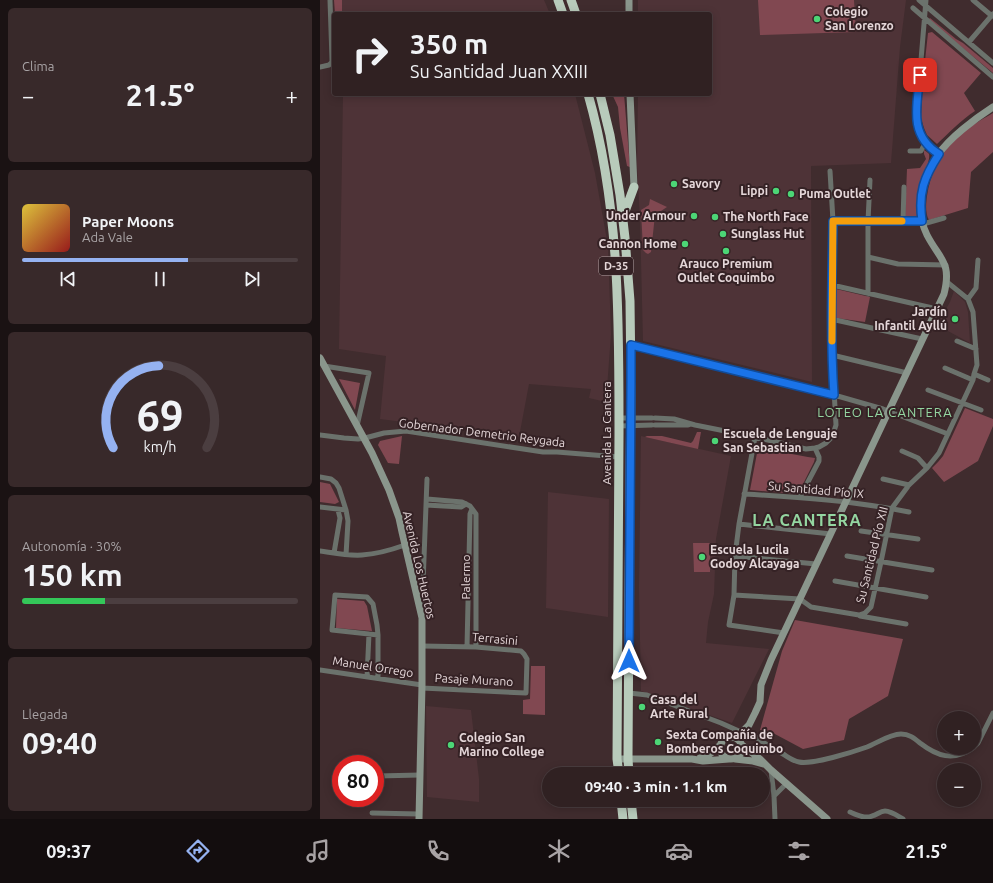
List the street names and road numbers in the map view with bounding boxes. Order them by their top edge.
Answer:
road number: D-35 [599,257,633,275]
street label: Avenida La Cantera [600,381,613,485]
street label: Gobernador Demetrio Reygada [398,416,566,449]
street label: Su Santidad Pío IX [768,479,865,500]
street label: Su Santidad Pío XII [853,505,890,605]
street label: Avenida Los Huertos [401,510,438,620]
street label: Palermo [459,555,472,599]
street label: Terrasini [472,630,519,647]
street label: Manuel Orrego [332,654,414,679]
street label: Pasaje Murano [434,671,514,688]

